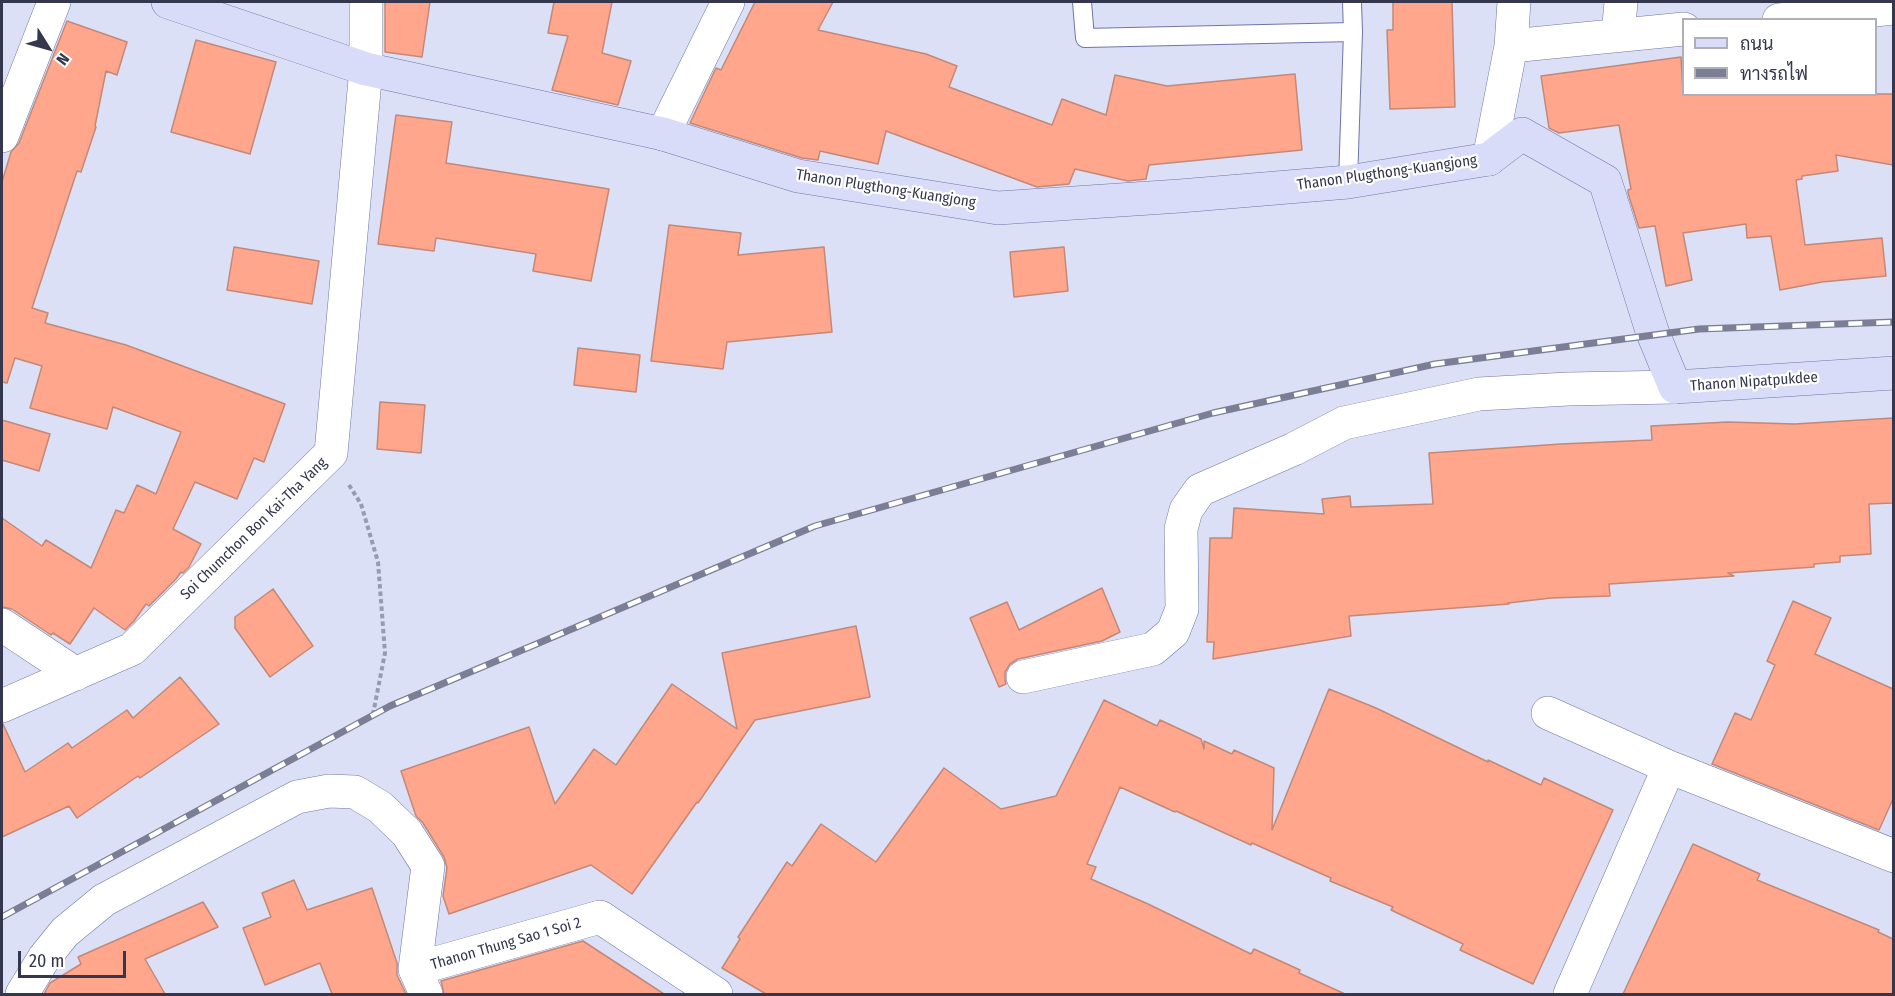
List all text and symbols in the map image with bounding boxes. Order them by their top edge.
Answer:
north arrow [18,18,78,78]
legend [1682,18,1877,96]
text: ถนน [1740,33,1773,55]
text: N [52,50,73,69]
text: ทางรถไฟ [1740,63,1808,85]
street label: Thanon Plugthong-Kuangjong [1296,151,1478,195]
street label: Thanon Plugthong-Kuangjong [795,166,977,212]
street label: Thanon Nipatpukdee [1690,369,1818,395]
street label: Soi Chumchon Bon Kai-Tha Yang [177,454,331,604]
street label: Thanon Thung Sao 1 Soi 2 [429,914,583,974]
scale bar [21,939,129,977]
text: 20 m [29,950,64,972]

